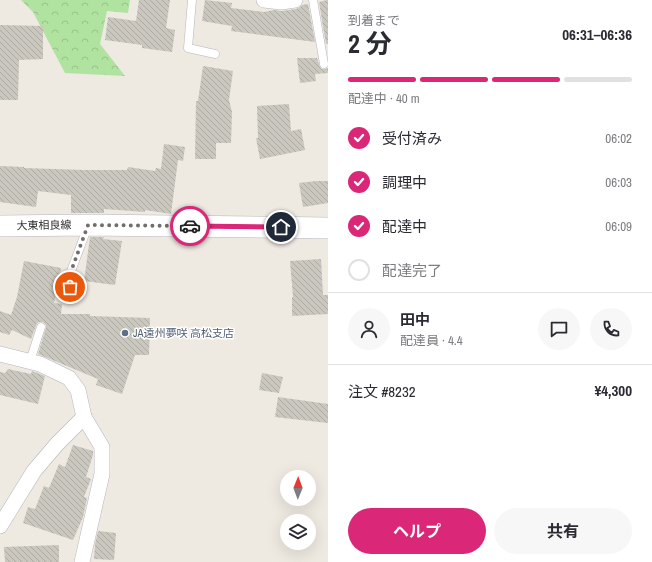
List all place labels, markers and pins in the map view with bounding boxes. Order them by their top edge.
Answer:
pin [264,210,298,244]
pin [53,270,87,304]
place label: JA遠州夢咲 高松支店 [133,326,234,340]
marker: JA遠州夢咲 高松支店 [120,328,130,338]

